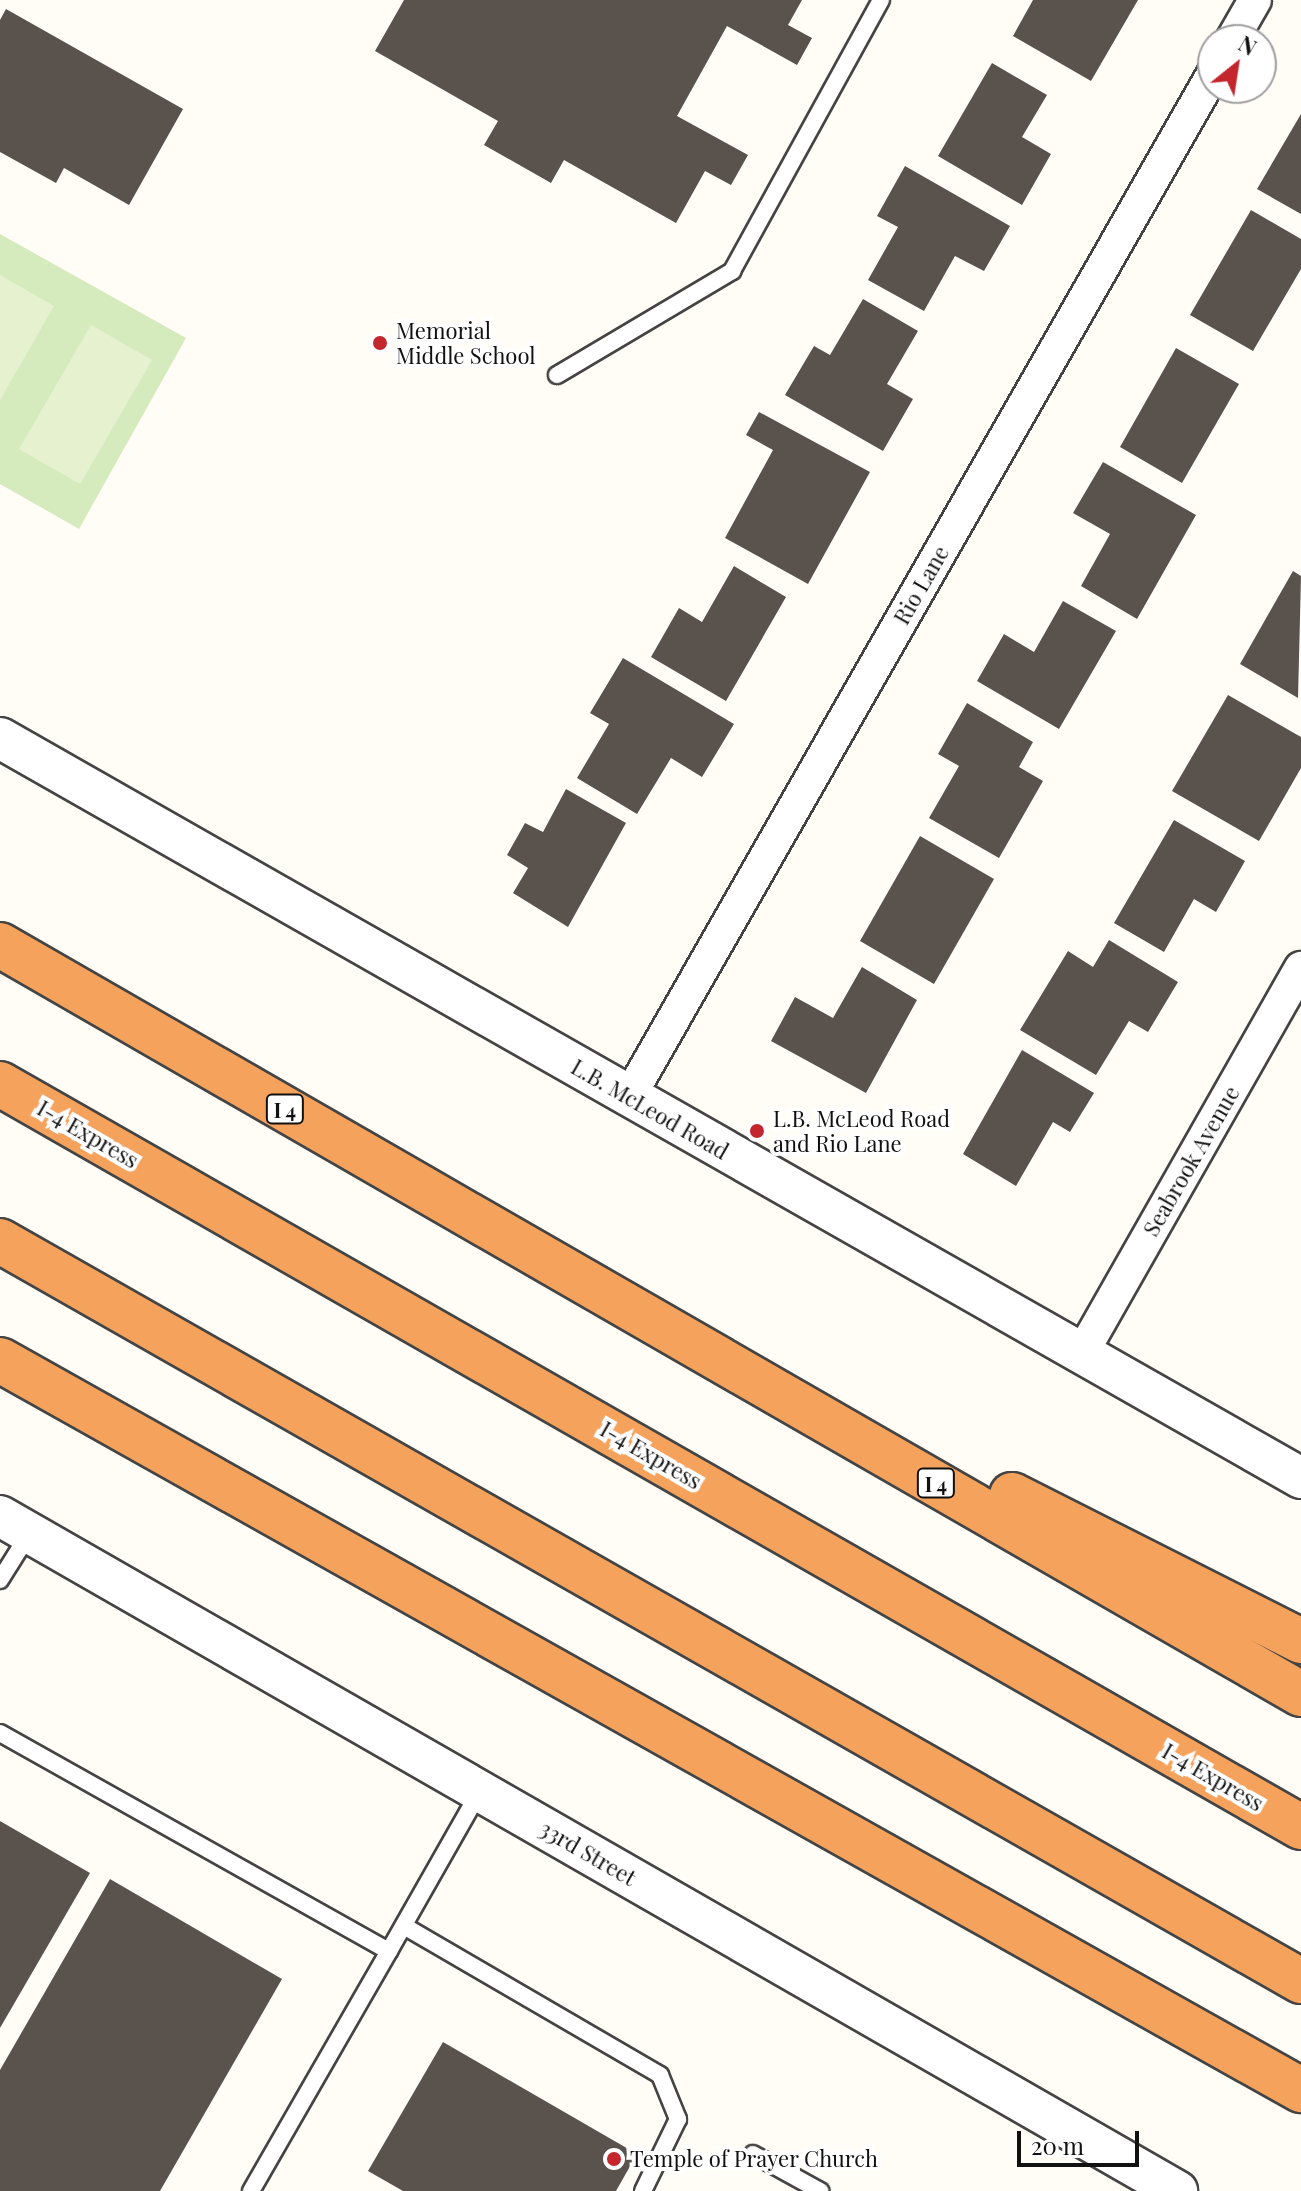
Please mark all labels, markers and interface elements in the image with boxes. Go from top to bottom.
north arrow [1197,24,1277,104]
text: N [1234,28,1262,62]
place label: Memorial Middle School [396,317,536,368]
marker: Memorial Middle School [371,334,389,352]
street label: Rio Lane [888,541,954,629]
street label: L.B. McLeod Road [567,1053,733,1165]
street label: Seabrook Avenue [1137,1081,1245,1241]
road number: I 4 [265,1093,305,1125]
street label: I-4 Express [33,1095,143,1173]
place label: L.B. McLeod Road and Rio Lane [773,1105,950,1156]
marker: L.B. McLeod Road and Rio Lane [748,1122,766,1140]
street label: I-4 Express [596,1416,706,1494]
road number: I 4 [916,1467,956,1499]
street label: I-4 Express [1158,1738,1268,1816]
street label: 33rd Street [535,1815,641,1891]
scale bar [1021,2115,1143,2165]
text: 20 m [1031,2129,1084,2161]
place label: Temple of Prayer Church [630,2146,878,2172]
marker: Temple of Prayer Church [605,2150,623,2168]

